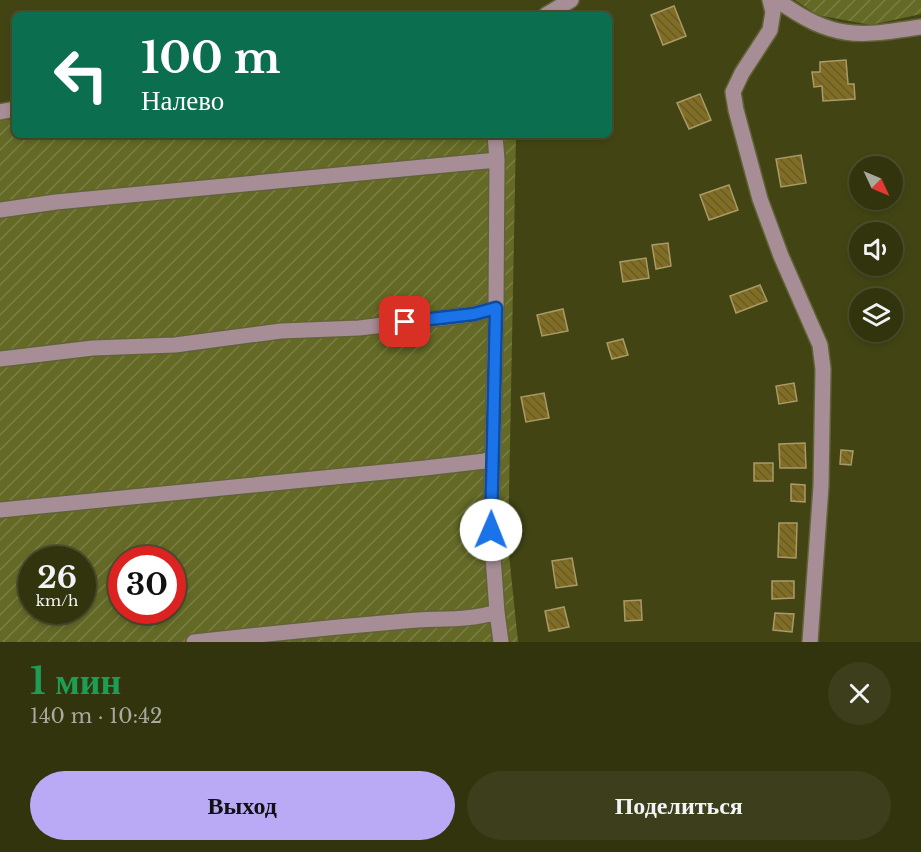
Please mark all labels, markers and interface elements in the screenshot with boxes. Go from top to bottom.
text: 100 m [141,32,280,84]
icon: left [42,36,120,114]
text: Налево [141,84,224,117]
north arrow [849,156,903,210]
map controls [849,156,903,342]
button: sound [849,222,903,276]
button: layers [849,288,903,342]
pin [379,296,430,347]
icon: arrive [388,305,421,338]
position arrow [459,498,523,562]
speed limit sign: 30 [108,546,186,624]
text: 26 [37,559,77,596]
text: km/h [36,591,78,610]
text: 1 мин [30,659,121,704]
button: close [828,662,891,725]
text: 140 m · 10:42 [30,704,162,728]
button: Выход [30,771,455,840]
button: Поделиться [467,771,891,840]

